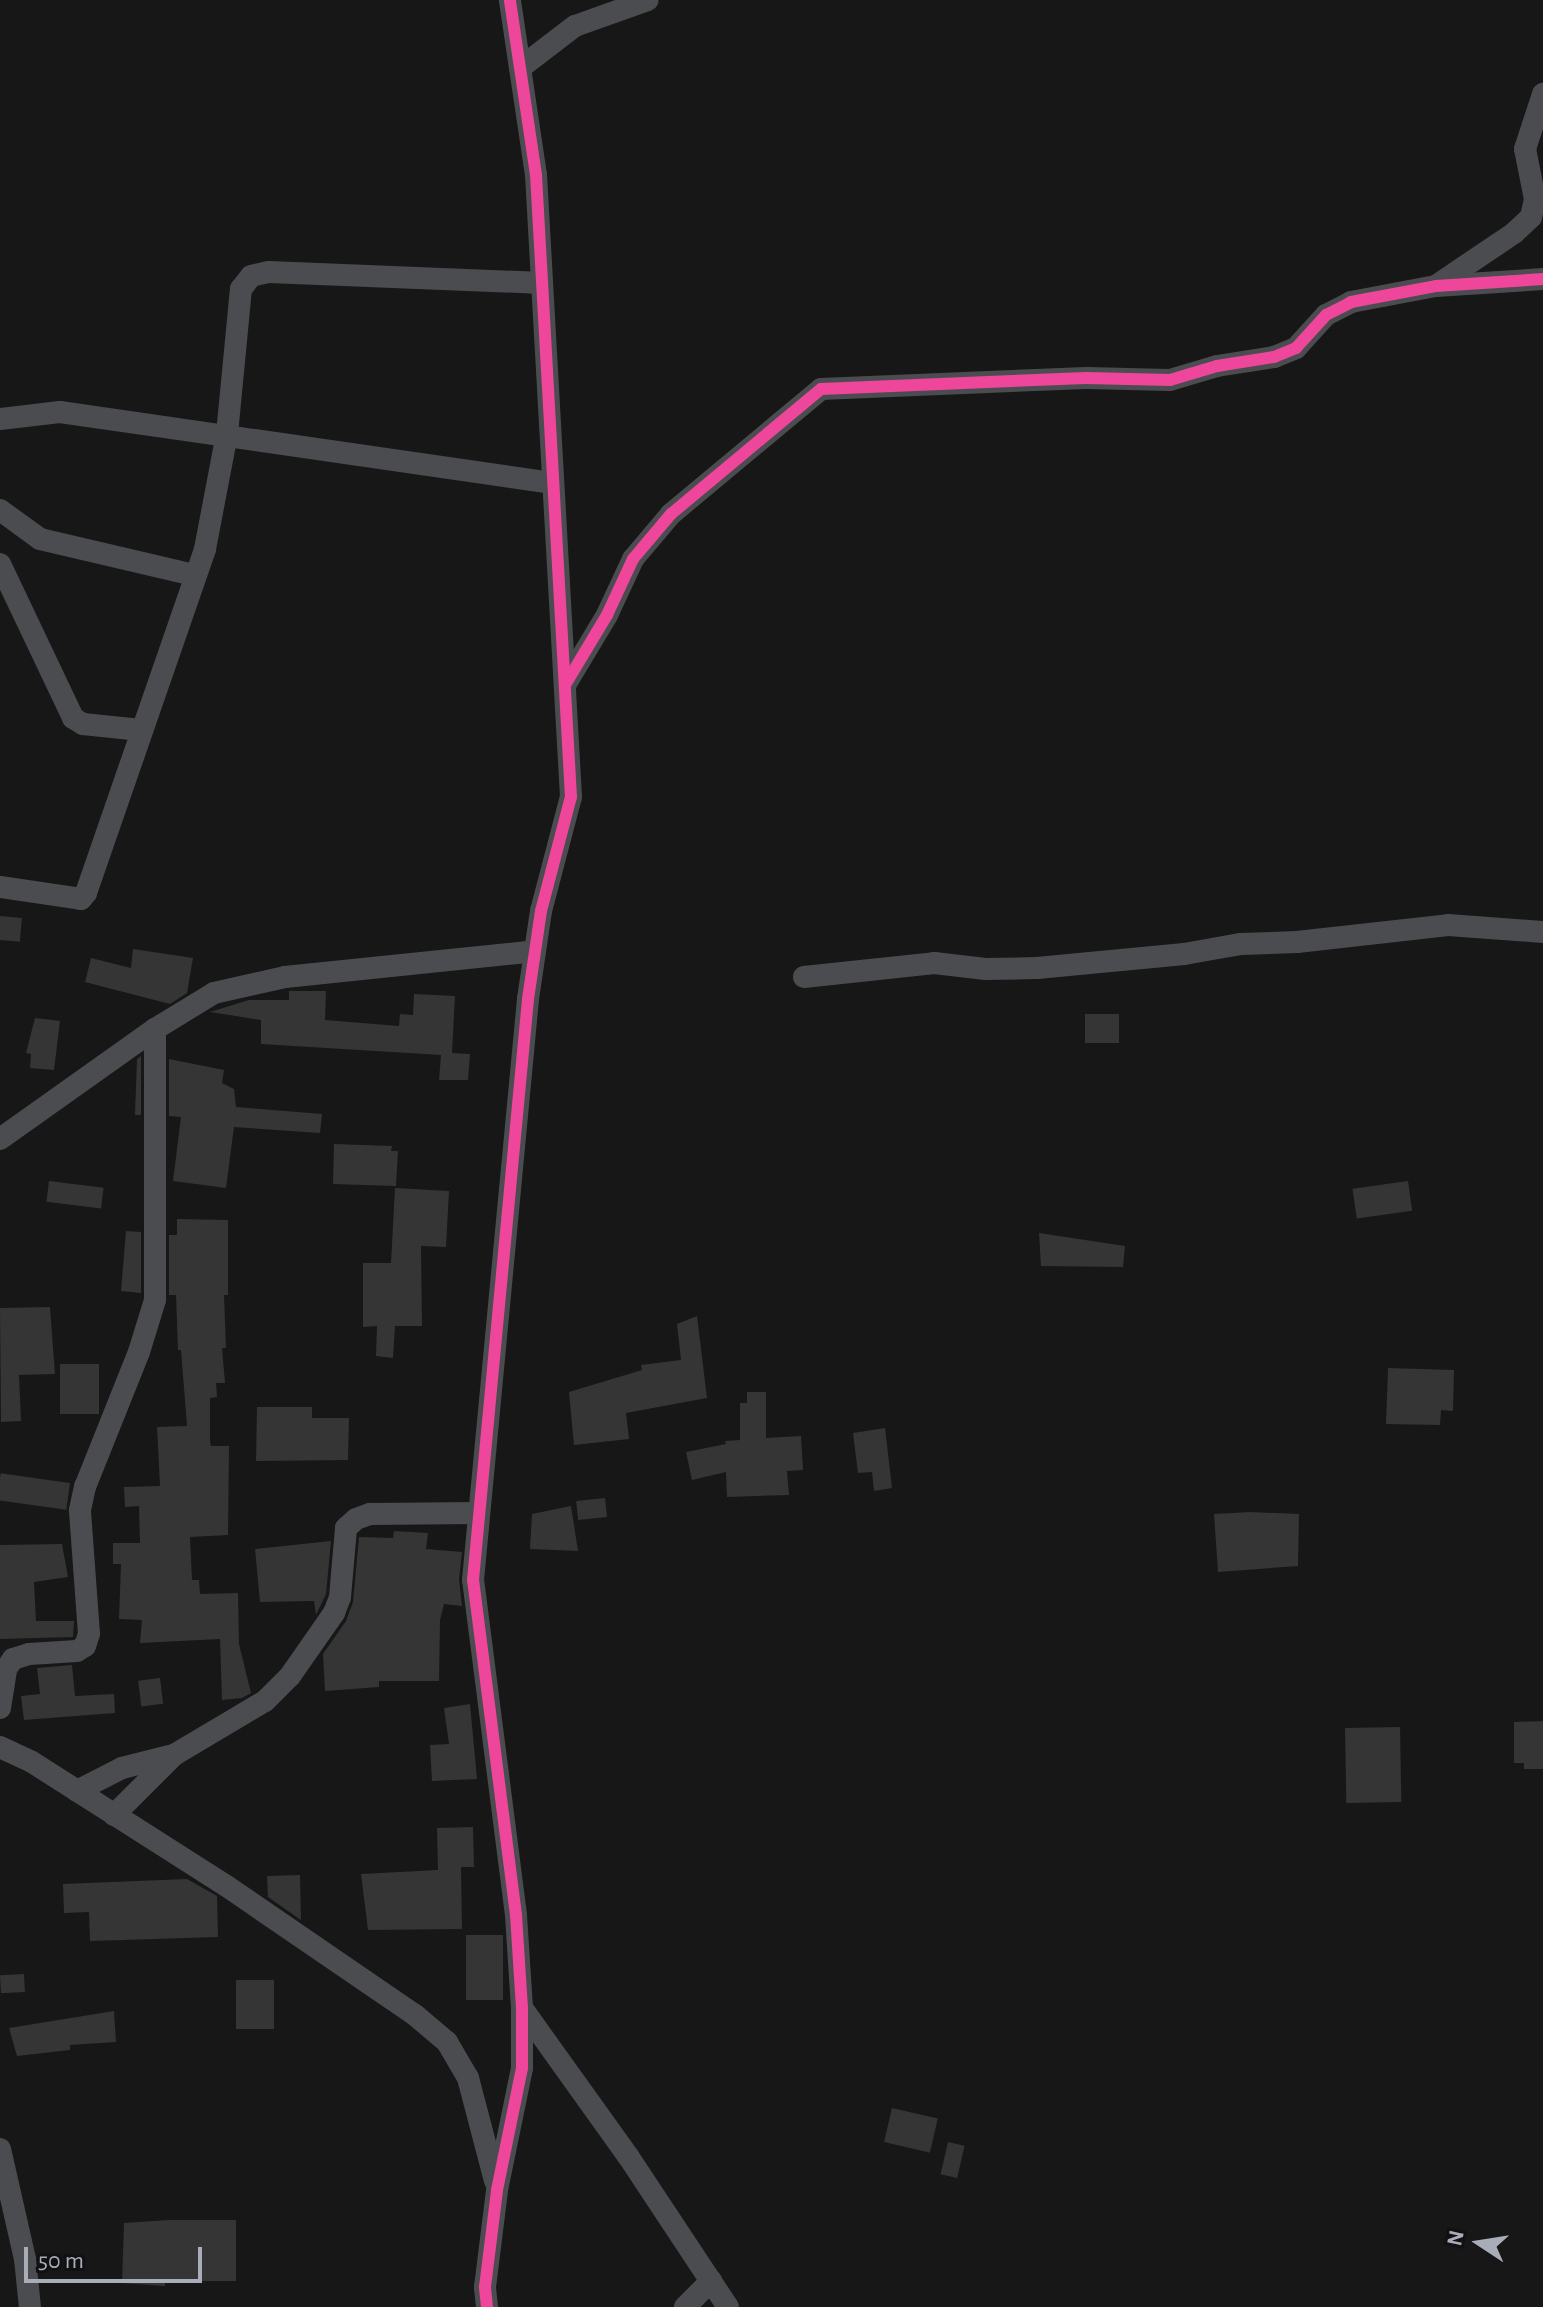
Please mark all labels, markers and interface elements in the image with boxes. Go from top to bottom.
north arrow [1439,2203,1519,2283]
text: N [1443,2228,1468,2248]
scale bar [28,2231,206,2281]
text: 50 m [38,2249,84,2273]

